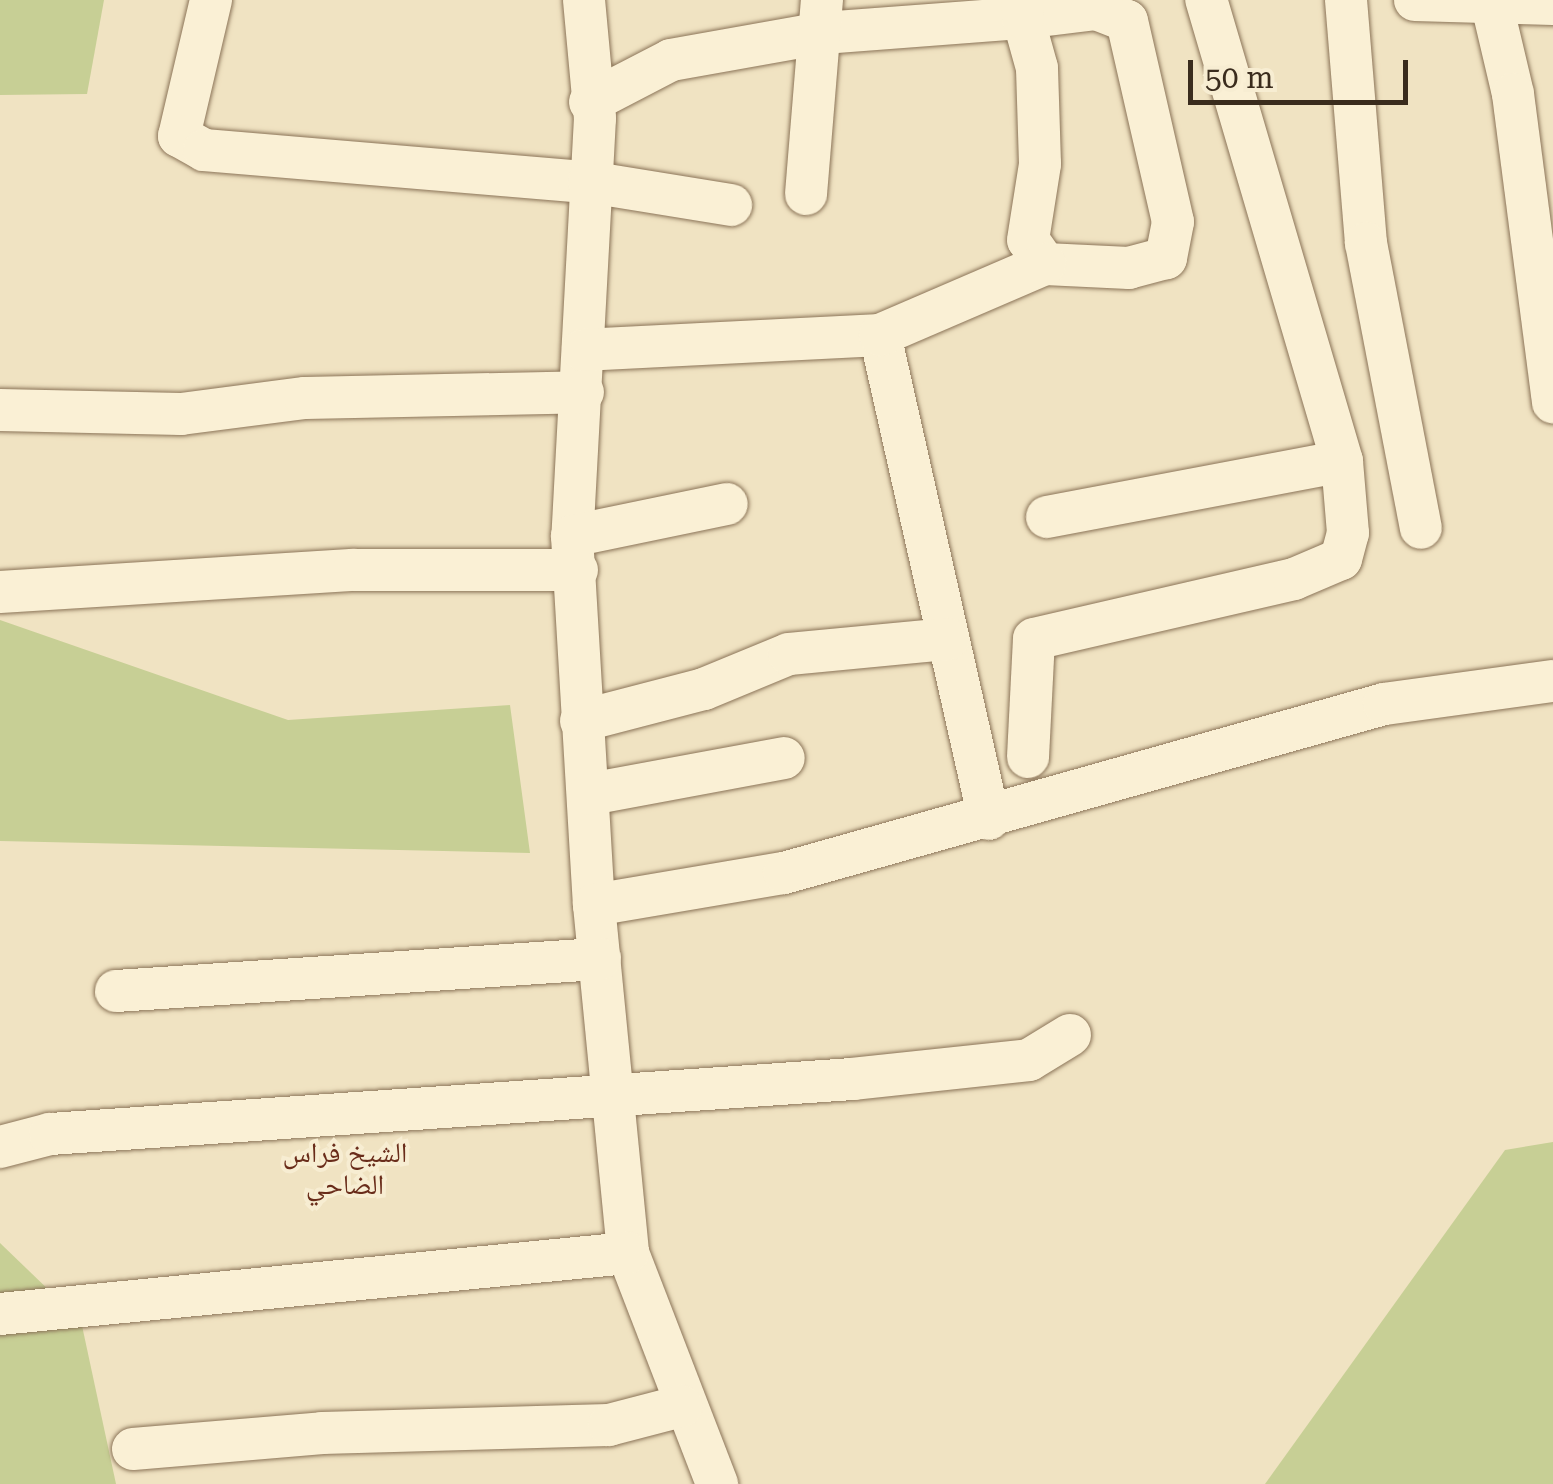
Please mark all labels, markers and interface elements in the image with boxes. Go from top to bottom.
scale bar [1193,40,1413,102]
text: 50 m [1205,60,1274,95]
district label: الشيخ فراس الضاحي [282,1136,408,1202]

